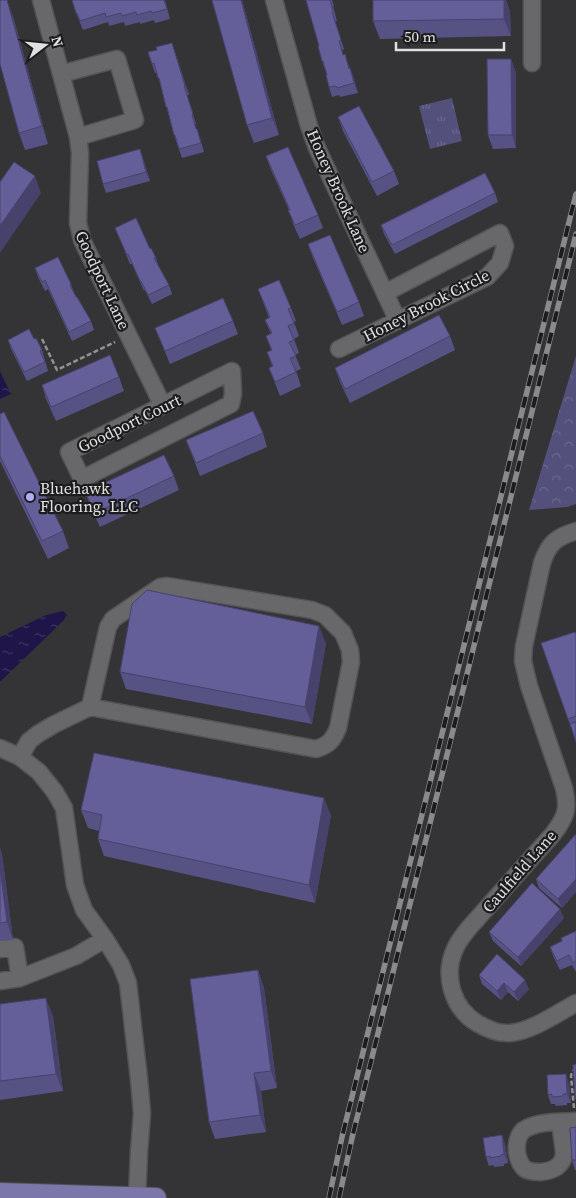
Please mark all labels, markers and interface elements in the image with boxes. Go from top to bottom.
north arrow [20,20,70,70]
scale bar [396,20,504,52]
text: 50 m [404,26,436,47]
text: N [46,34,69,49]
street label: Honey Brook Lane [302,126,376,256]
street label: Goodport Lane [70,227,136,333]
street label: Honey Brook Circle [359,264,493,346]
street label: Goodport Court [74,388,185,457]
place label: Bluehawk Flooring, LLC [40,477,138,517]
marker: Bluehawk Flooring, LLC [24,491,36,503]
street label: Caulfield Lane [477,825,561,917]

